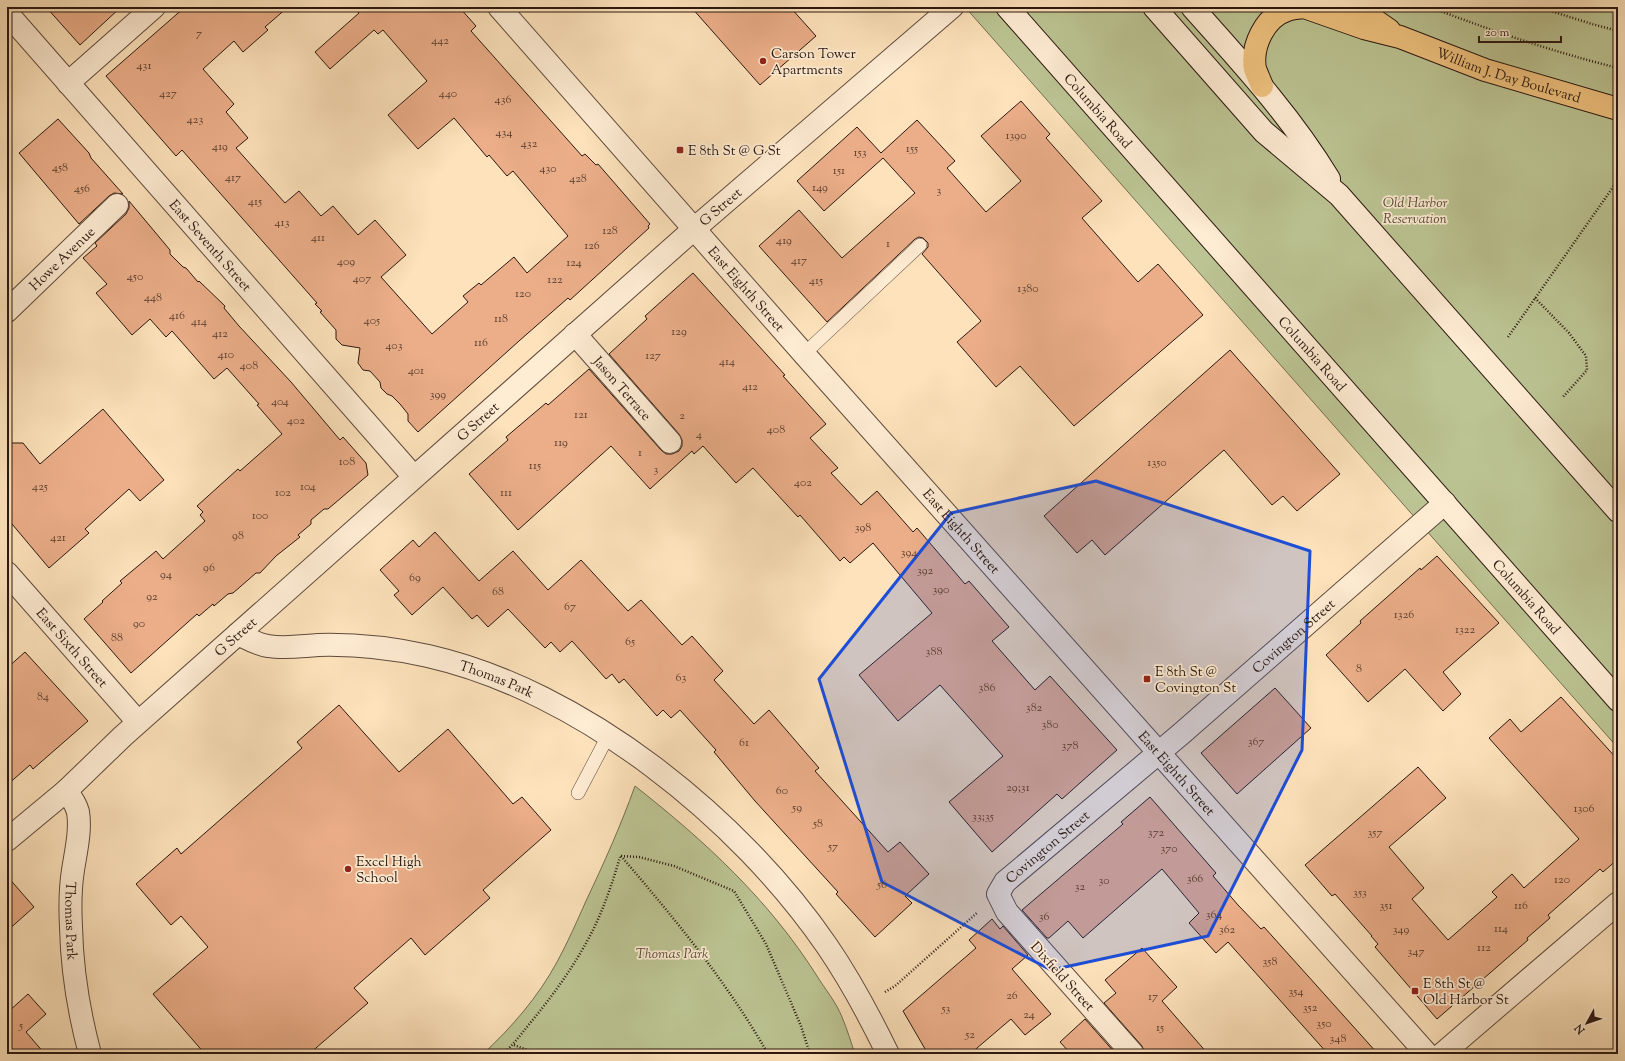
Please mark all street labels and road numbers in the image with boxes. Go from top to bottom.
street label: William J. Day Boulevard [1433,44,1583,110]
street label: Columbia Road [1058,70,1136,154]
street label: G Street [696,184,747,232]
street label: East Seventh Street [163,196,255,297]
street label: Howe Avenue [26,223,101,296]
street label: East Eighth Street [702,243,788,337]
street label: Columbia Road [1272,313,1350,397]
street label: Jason Terrace [587,352,655,426]
street label: G Street [453,398,505,447]
street label: East Eighth Street [917,485,1003,579]
street label: Columbia Road [1487,556,1564,640]
street label: Covington Street [1249,595,1341,679]
street label: East Sixth Street [30,604,112,693]
street label: G Street [211,613,262,662]
street label: Thomas Park [456,657,537,704]
street label: East Eighth Street [1132,728,1219,821]
street label: Covington Street [1002,807,1095,889]
street label: Thomas Park [58,881,81,962]
street label: Dixfield Street [1025,938,1098,1017]

